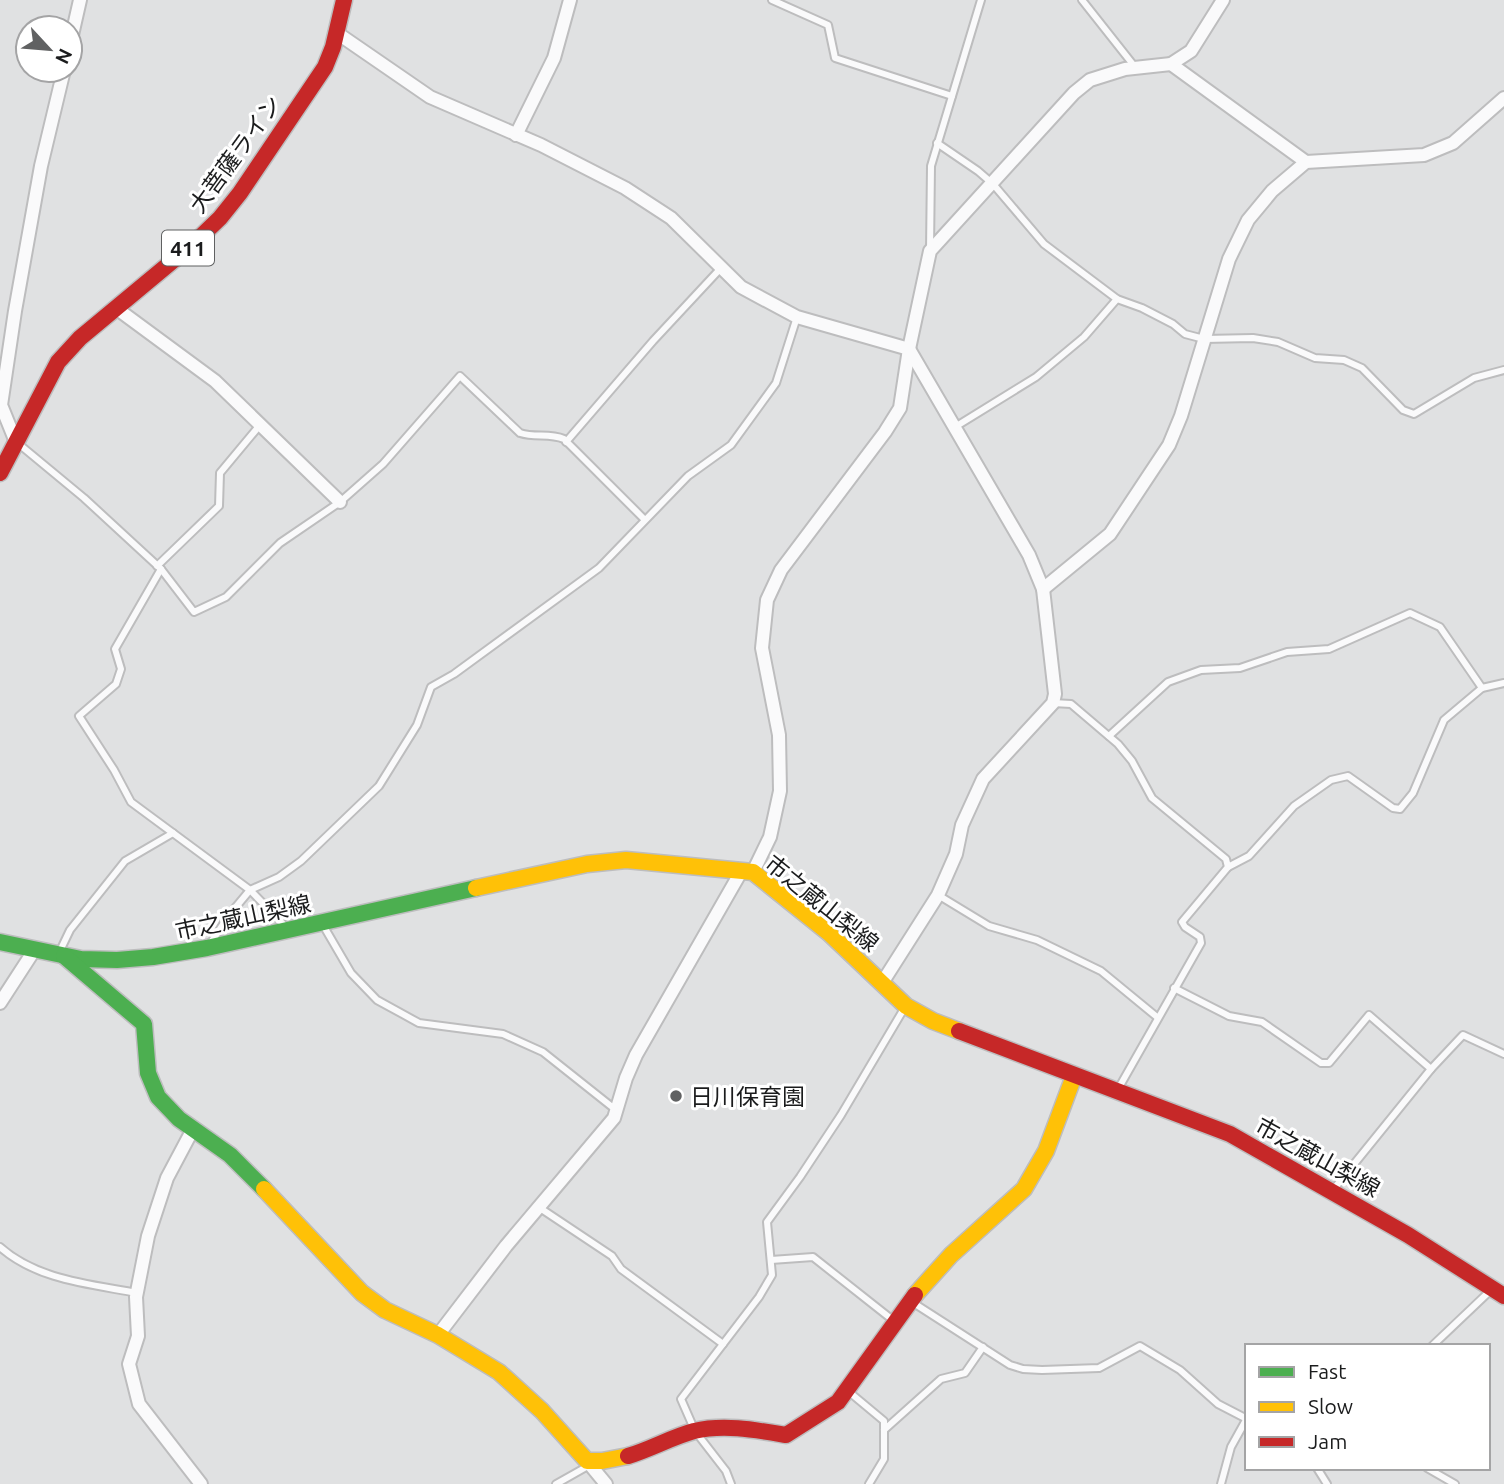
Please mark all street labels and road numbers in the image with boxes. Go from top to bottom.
street label: 大菩薩ライン [184,91,286,217]
road number: 411 [162,230,214,266]
street label: 市之蔵山梨線 [761,850,883,956]
street label: 市之蔵山梨線 [173,890,313,944]
street label: 市之蔵山梨線 [1252,1113,1384,1201]

